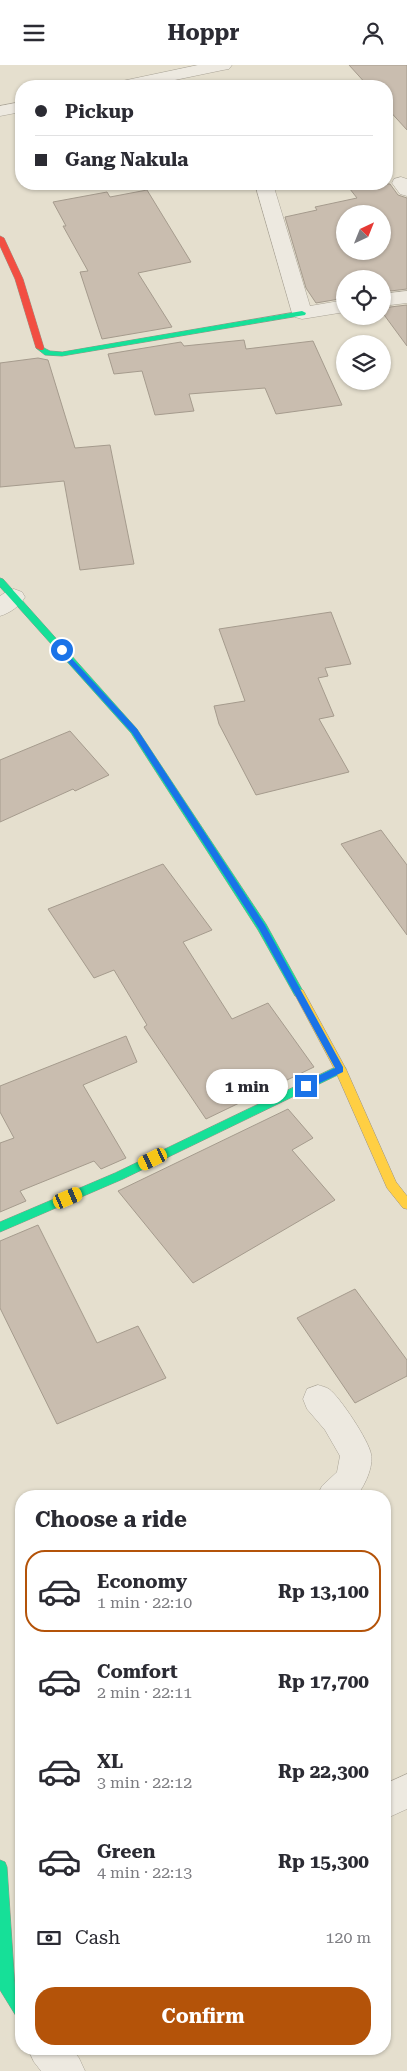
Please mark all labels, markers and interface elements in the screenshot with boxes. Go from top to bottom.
icon: menu [20,19,48,47]
icon: person [359,19,387,47]
text: Hoppr [168,20,239,45]
text: Pickup [65,100,134,123]
text: Gang Nakula [65,148,189,171]
north arrow [336,205,391,260]
map controls [336,205,391,390]
button: locate [336,270,391,325]
button: layers [336,335,391,390]
route start [51,639,73,661]
callout: 1 min [206,1069,288,1103]
route end [295,1075,317,1097]
text: 1 min [225,1077,269,1096]
car [136,1146,169,1172]
car [51,1185,84,1211]
text: Choose a ride [35,1507,187,1532]
icon: car [37,1569,82,1614]
text: Economy [97,1570,187,1593]
text: Rp 13,100 [278,1580,369,1603]
text: 1 min · 22:10 [97,1593,192,1612]
icon: car [37,1659,82,1704]
text: Comfort [97,1660,178,1683]
text: Rp 17,700 [278,1670,369,1693]
text: 2 min · 22:11 [97,1683,192,1702]
icon: car [37,1749,82,1794]
text: XL [97,1750,123,1773]
text: Rp 22,300 [278,1760,369,1783]
text: 3 min · 22:12 [97,1773,192,1792]
icon: car [37,1839,82,1884]
text: Green [97,1840,155,1863]
text: Rp 15,300 [278,1850,369,1873]
text: 4 min · 22:13 [97,1863,192,1882]
icon: cash [35,1924,63,1952]
text: Cash [75,1926,120,1949]
text: 120 m [325,1928,371,1947]
button: Confirm [35,1987,371,2045]

